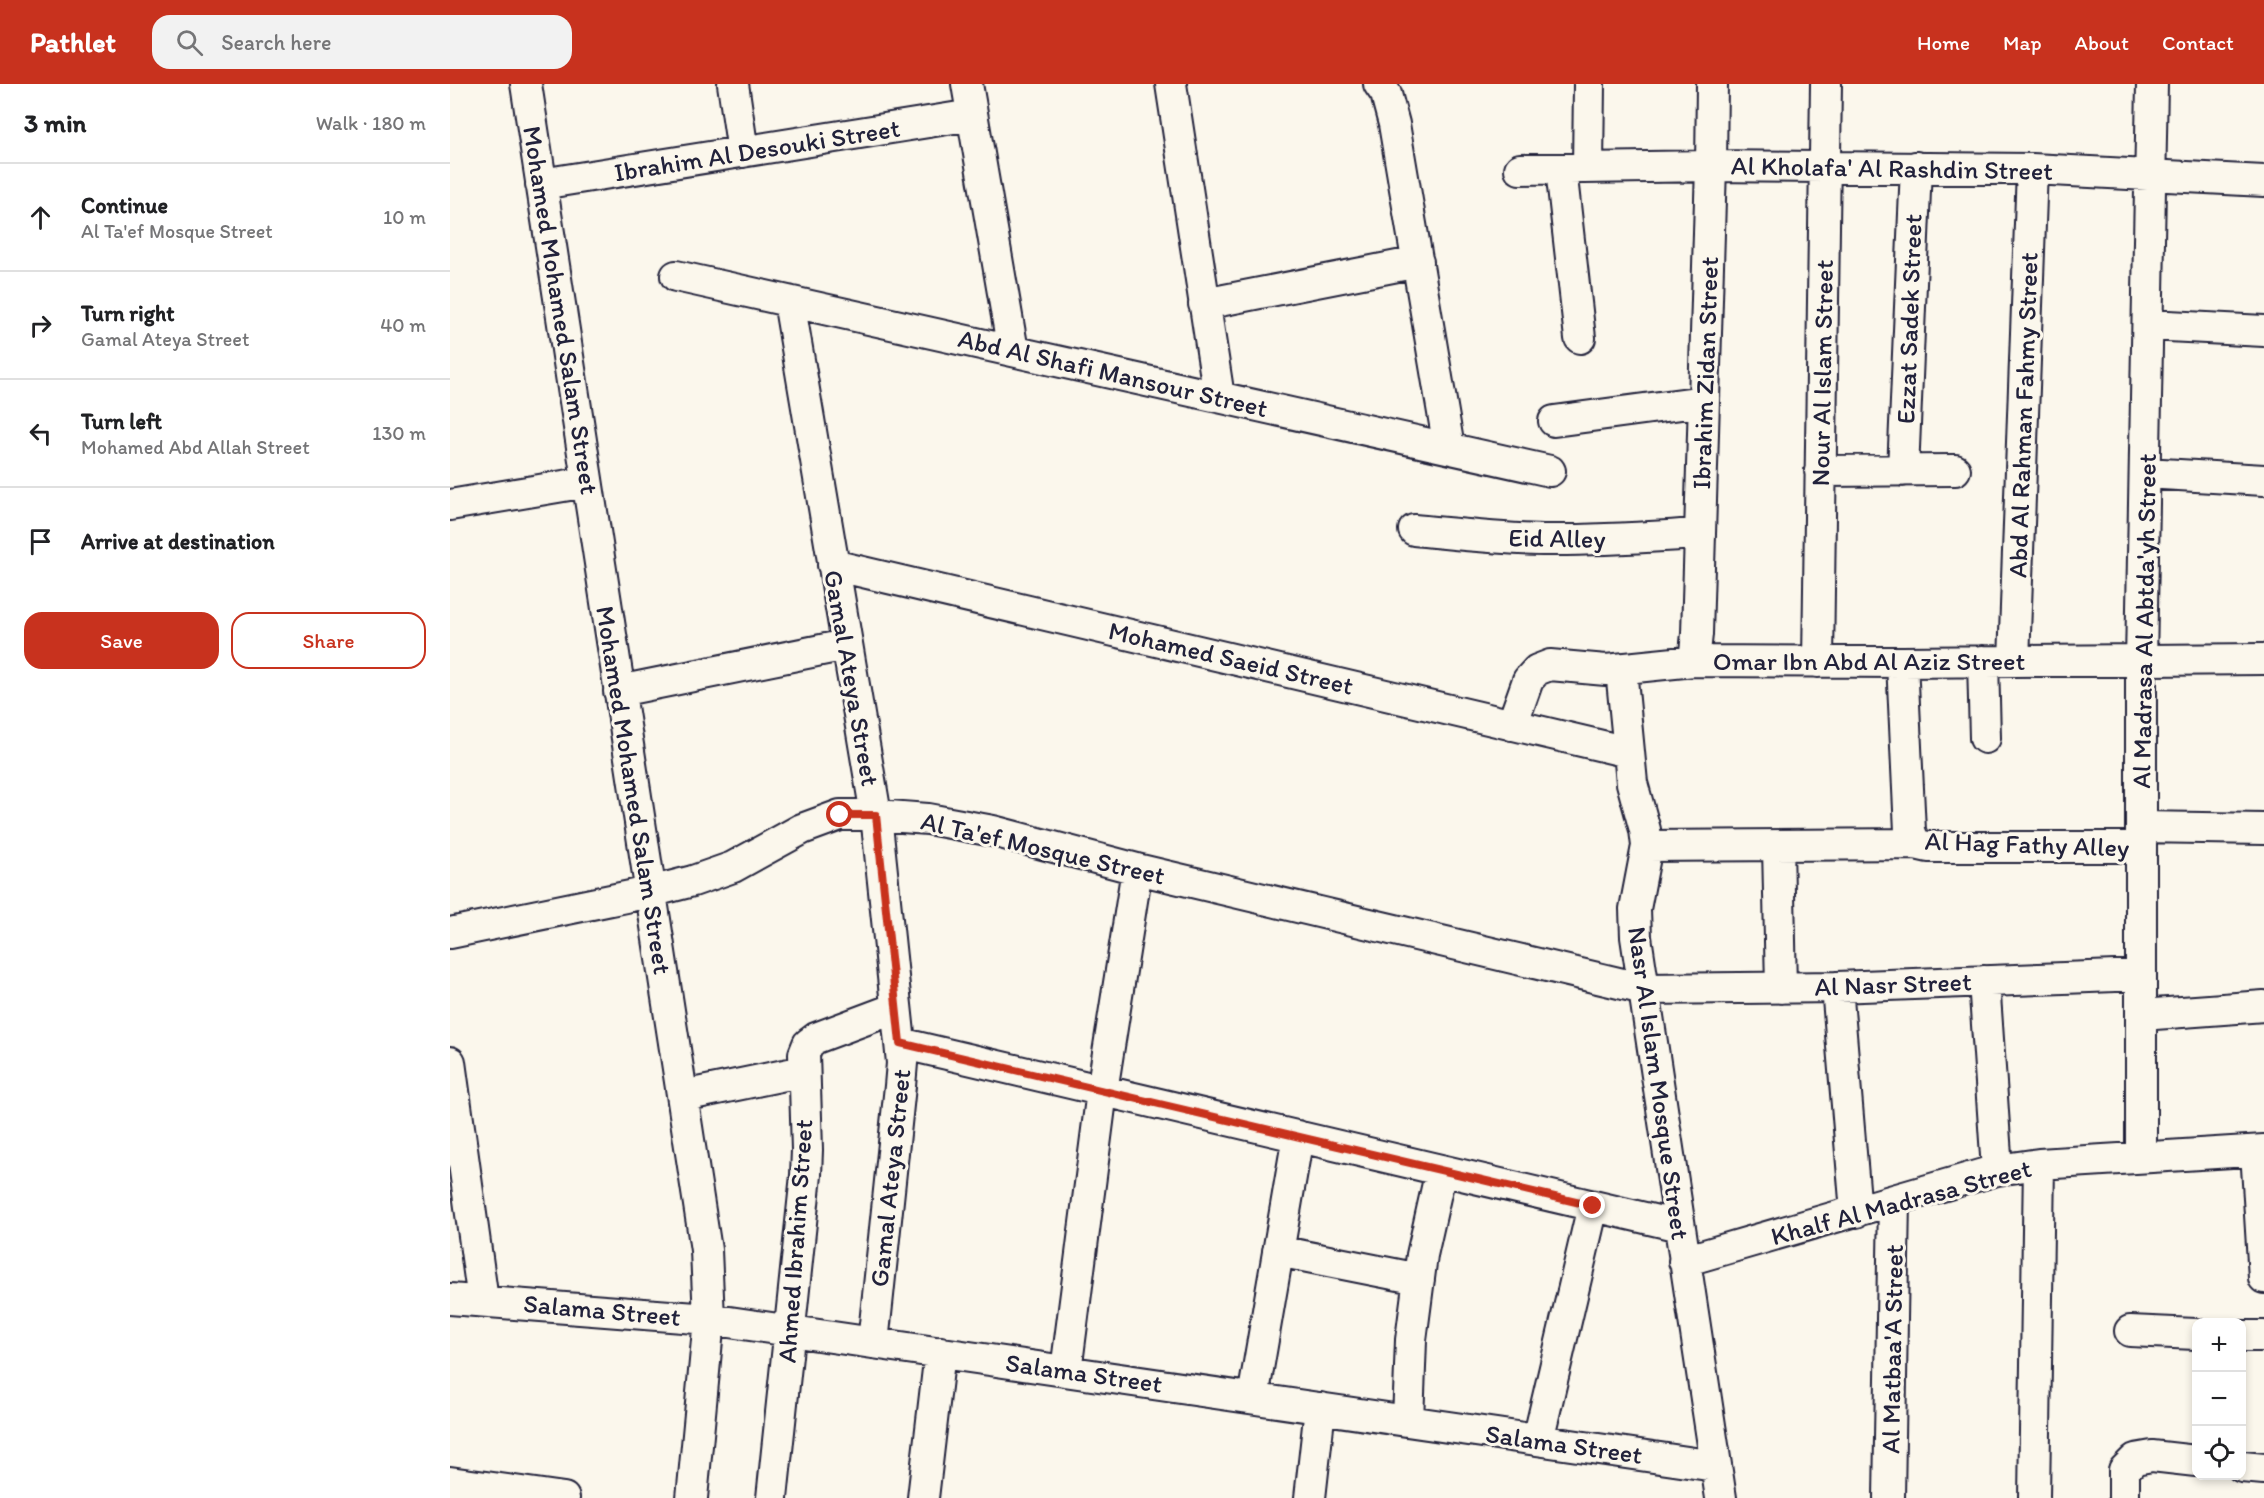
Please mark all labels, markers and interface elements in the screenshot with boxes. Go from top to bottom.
search box [152,15,572,69]
text: Pathlet [30,25,116,59]
icon: search [173,26,206,59]
text: Search here [221,29,331,56]
text: Home [1917,30,1970,55]
text: Map [2003,30,2042,55]
text: About [2075,30,2129,55]
text: Contact [2162,30,2234,55]
text: 3 min [24,107,86,139]
text: Walk · 180 m [316,111,426,135]
street label: Ibrahim Al Desouki Street [612,112,902,188]
street label: Mohamed Mohamed Salam Street [516,124,606,497]
street label: Al Kholafa' Al Rashdin Street [1731,149,2054,187]
text: Continue [81,192,168,219]
icon: ahead [24,201,57,234]
text: 10 m [383,205,426,229]
street label: Ezzat Sadek Street [1889,213,1929,425]
text: Al Ta'ef Mosque Street [81,219,273,243]
street label: Abd Al Rahman Fahmy Street [2001,251,2045,578]
street label: Ibrahim Zidan Street [1685,256,1725,490]
street label: Nour Al Islam Street [1804,259,1840,487]
text: Turn right [81,300,175,327]
icon: right [24,309,57,342]
text: 40 m [380,313,426,337]
street label: Abd Al Shafi Mansour Street [955,322,1271,424]
text: Gamal Ateya Street [81,327,250,351]
text: Turn left [81,408,162,435]
icon: left [24,417,57,450]
text: 130 m [372,421,426,445]
text: Mohamed Abd Allah Street [81,435,310,459]
street label: Al Madrasa Al Abtda'yh Street [2125,453,2163,789]
street label: Eid Alley [1508,521,1606,555]
icon: arrive [24,525,57,558]
text: Arrive at destination [81,528,275,555]
street label: Gamal Ateya Street [817,567,887,789]
street label: Mohamed Mohamed Salam Street [589,604,679,977]
button: Save [24,612,219,669]
button: Share [231,612,426,669]
street label: Mohamed Saeid Street [1105,614,1357,702]
street label: Omar Ibn Abd Al Aziz Street [1713,645,2026,677]
route start [826,801,852,827]
street label: Al Ta'ef Mosque Street [918,804,1168,892]
street label: Al Hag Fathy Alley [1924,824,2130,864]
street label: Nasr Al Islam Mosque Street [1621,924,1697,1242]
street label: Al Nasr Street [1814,965,1972,1003]
street label: Gamal Ateya Street [863,1067,917,1289]
street label: Ahmed Ibrahim Street [771,1118,819,1364]
street label: Khalf Al Madrasa Street [1767,1152,2035,1252]
route end [1579,1192,1605,1218]
street label: Al Matbaa'A Street [1874,1244,1910,1454]
street label: Salama Street [522,1287,682,1333]
map controls [2192,1318,2246,1480]
button: + [2192,1318,2246,1372]
street label: Salama Street [1004,1346,1165,1400]
button: − [2192,1372,2246,1426]
street label: Salama Street [1484,1417,1645,1471]
button: locate [2192,1426,2246,1480]

